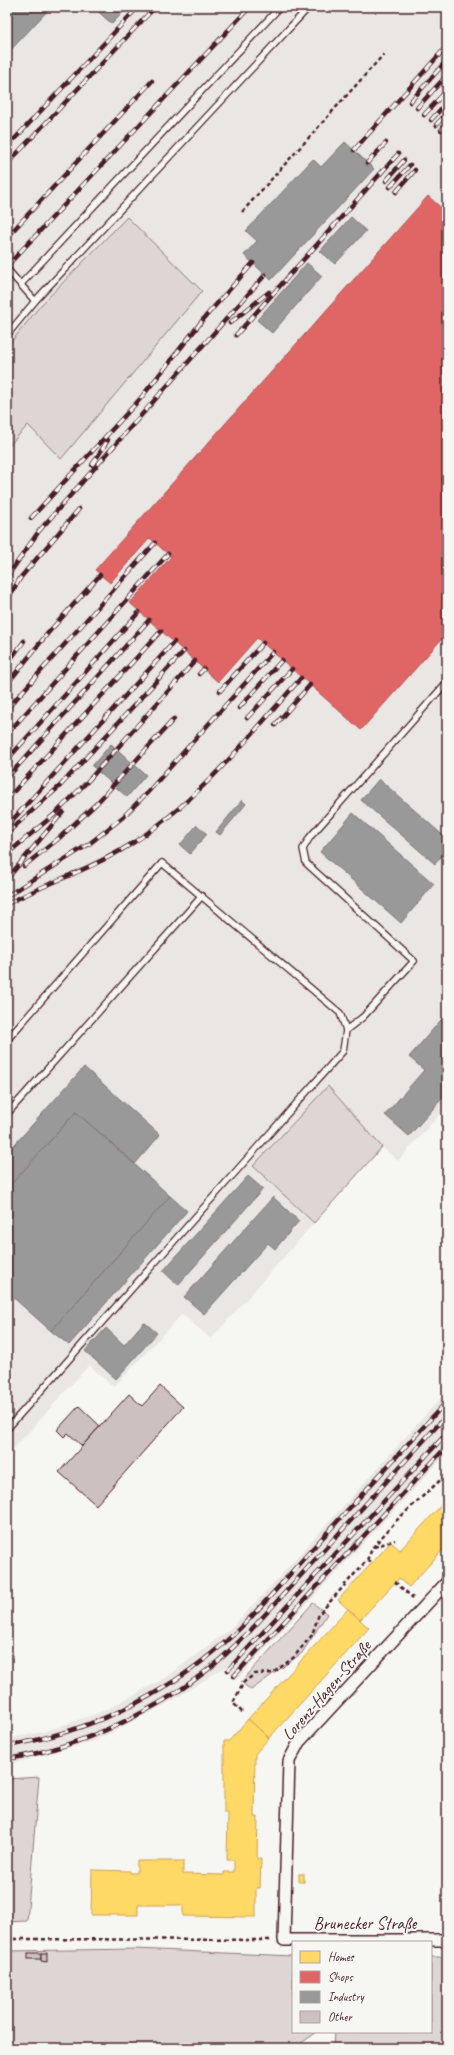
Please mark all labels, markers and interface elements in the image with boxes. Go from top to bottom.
street label: Lorenz-Hagen-Straße [277,1635,376,1744]
street label: Brunecker Straße [314,1913,418,1934]
legend [292,1941,432,2033]
text: Homes [328,1949,355,1965]
text: Shops [328,1969,353,1985]
text: Industry [328,1989,365,2005]
text: Other [328,2009,354,2025]

